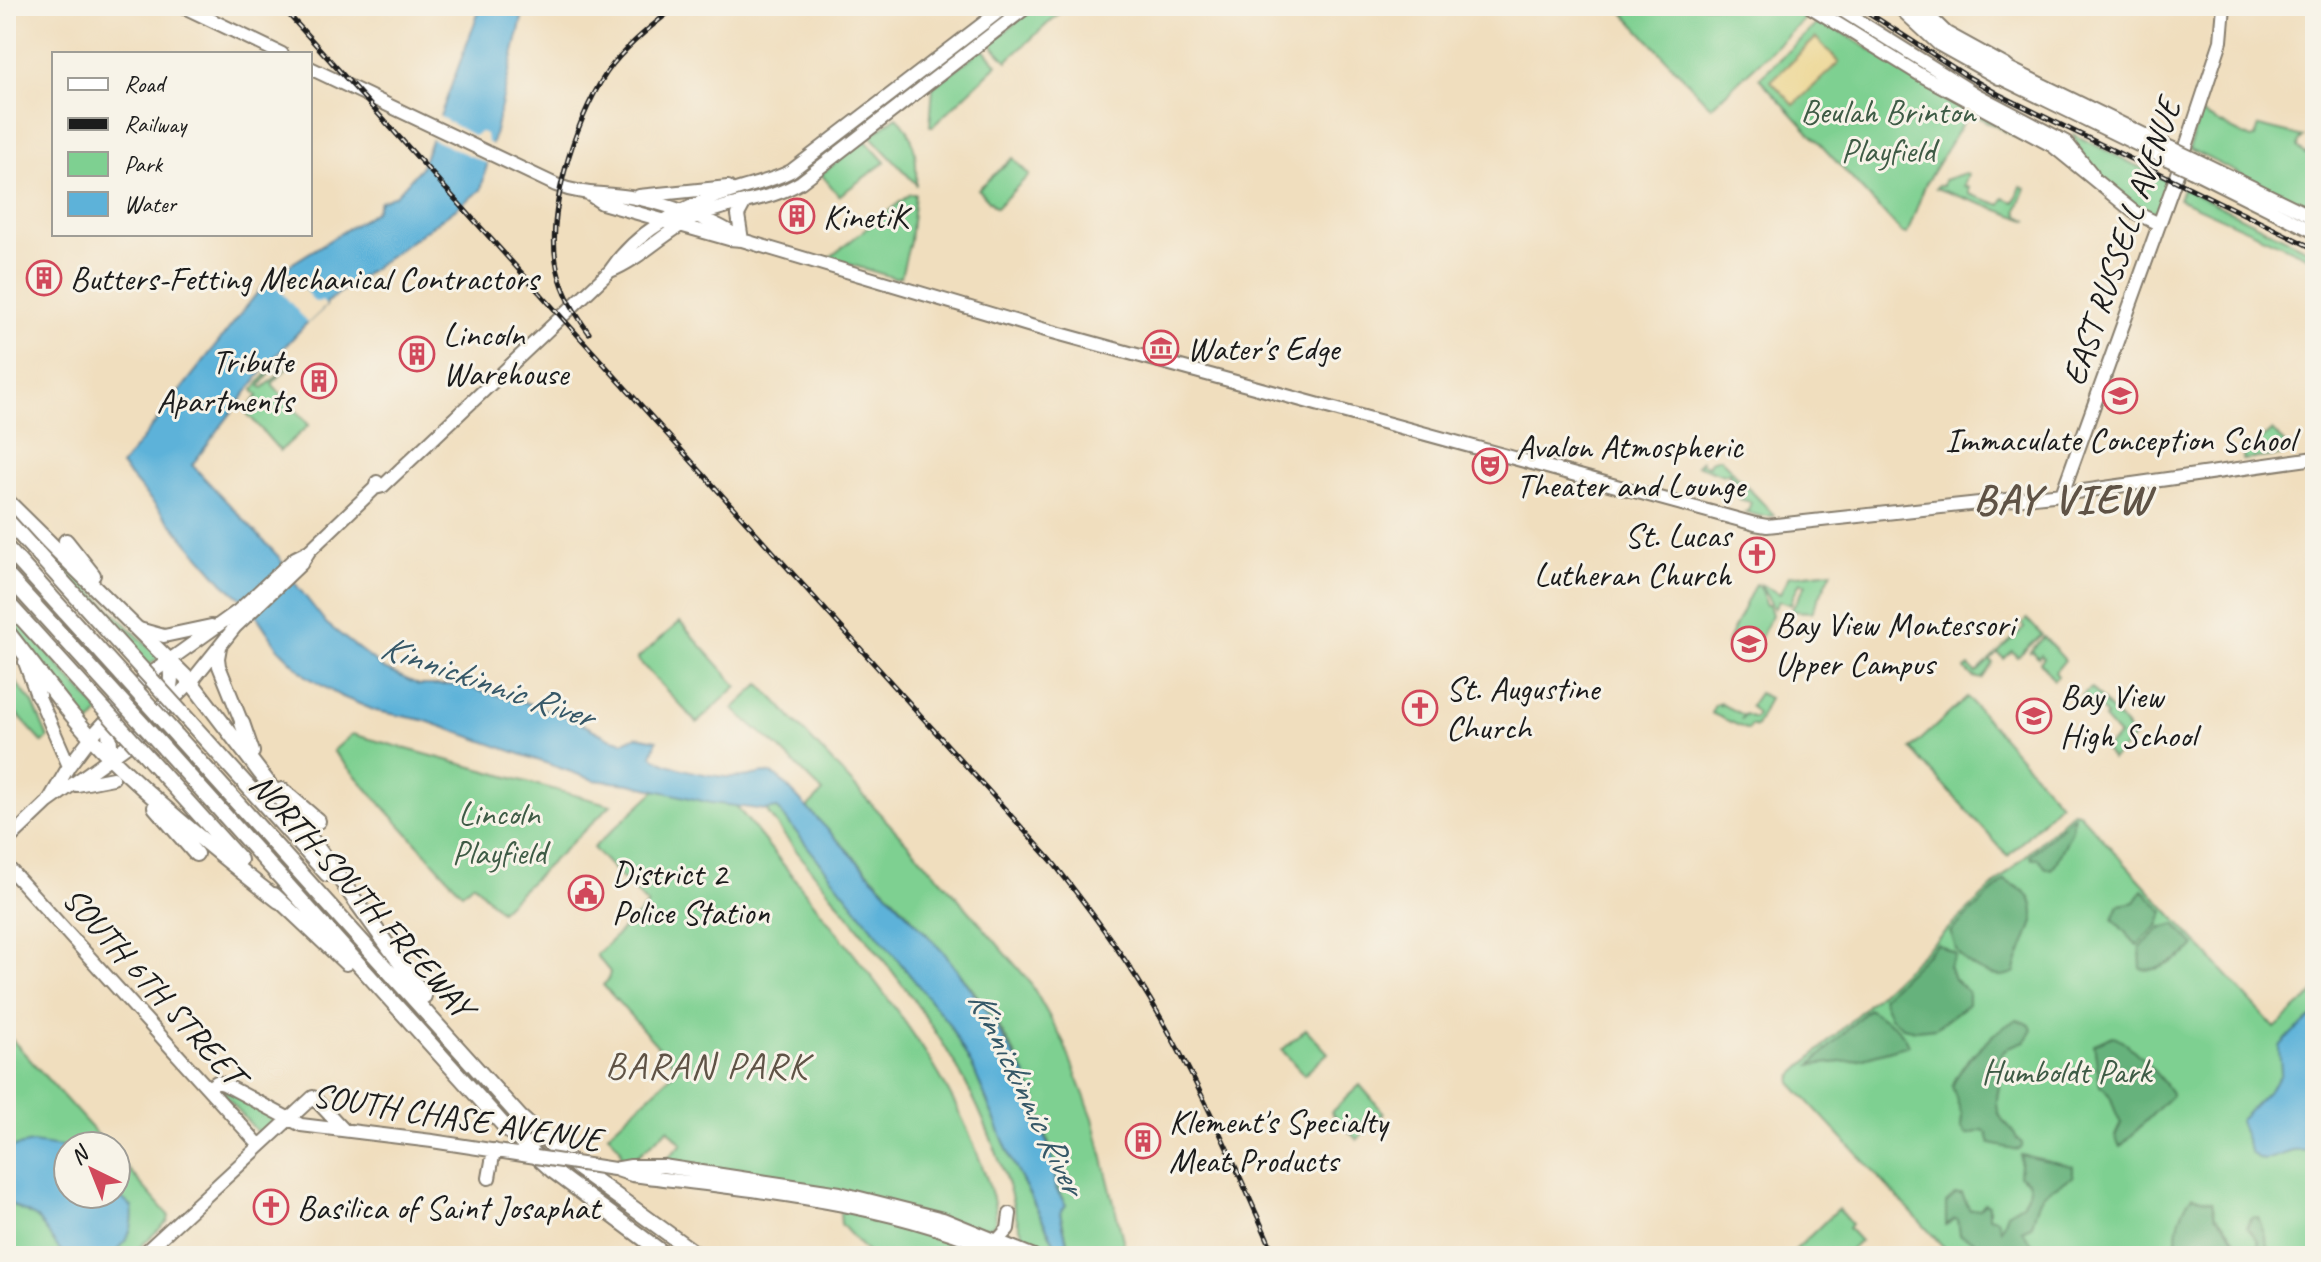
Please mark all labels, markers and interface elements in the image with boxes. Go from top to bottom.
legend [52,52,312,236]
text: Road [124,69,168,99]
street label: EAST RUSSELL AVENUE [2052,89,2192,391]
park label: Beulah Brinton Playfield [1801,90,1977,172]
text: Railway [124,109,188,139]
text: Park [124,149,164,179]
text: Water [124,189,179,219]
place label: KinetiK [823,195,913,238]
building icon: KinetiK [778,197,816,235]
place label: Butters-Fetting Mechanical Contractors [70,257,541,300]
building icon: Butters-Fetting Mechanical Contractors [25,259,63,297]
place label: Lincoln Warehouse [443,313,570,395]
place label: Water's Edge [1187,327,1342,370]
museum icon: Water's Edge [1142,329,1180,367]
building icon: Lincoln Warehouse [398,335,436,373]
place label: Tribute Apartments [156,340,296,422]
building icon: Tribute Apartments [300,362,338,400]
school or university icon: Immaculate Conception School [2101,377,2139,415]
place label: Immaculate Conception School [1945,418,2301,461]
place label: Avalon Atmospheric Theater and Lounge [1516,425,1748,507]
theatre icon: Avalon Atmospheric Theater and Lounge [1471,447,1509,485]
district label: BAY VIEW [1973,473,2157,526]
place label: St. Lucas Lutheran Church [1534,514,1733,596]
church icon: St. Lucas Lutheran Church [1738,536,1776,574]
place label: Bay View Montessori Upper Campus [1775,603,2018,685]
water label: Kinnickinnic River [375,623,605,741]
school or university icon: Bay View Montessori Upper Campus [1730,625,1768,663]
place label: St. Augustine Church [1446,667,1602,749]
place label: Bay View High School [2060,675,2203,757]
church icon: St. Augustine Church [1401,689,1439,727]
school or university icon: Bay View High School [2015,697,2053,735]
street label: NORTH-SOUTH FREEWAY [241,764,488,1032]
park label: Lincoln Playfield [452,792,551,874]
place label: District 2 Police Station [612,852,770,934]
public building icon: District 2 Police Station [567,874,605,912]
street label: SOUTH 6TH STREET [54,878,260,1101]
water label: Kinnickinnic River [958,983,1099,1207]
district label: BARAN PARK [605,1042,814,1089]
park label: Humboldt Park [1981,1050,2153,1093]
street label: SOUTH CHASE AVENUE [310,1073,609,1162]
place label: Klement's Specialty Meat Products [1169,1100,1391,1182]
building icon: Klement's Specialty Meat Products [1124,1122,1162,1160]
north arrow [52,1130,132,1210]
text: N [65,1139,96,1171]
place label: Basilica of Saint Josaphat [297,1186,603,1229]
church icon: Basilica of Saint Josaphat [252,1188,290,1226]

